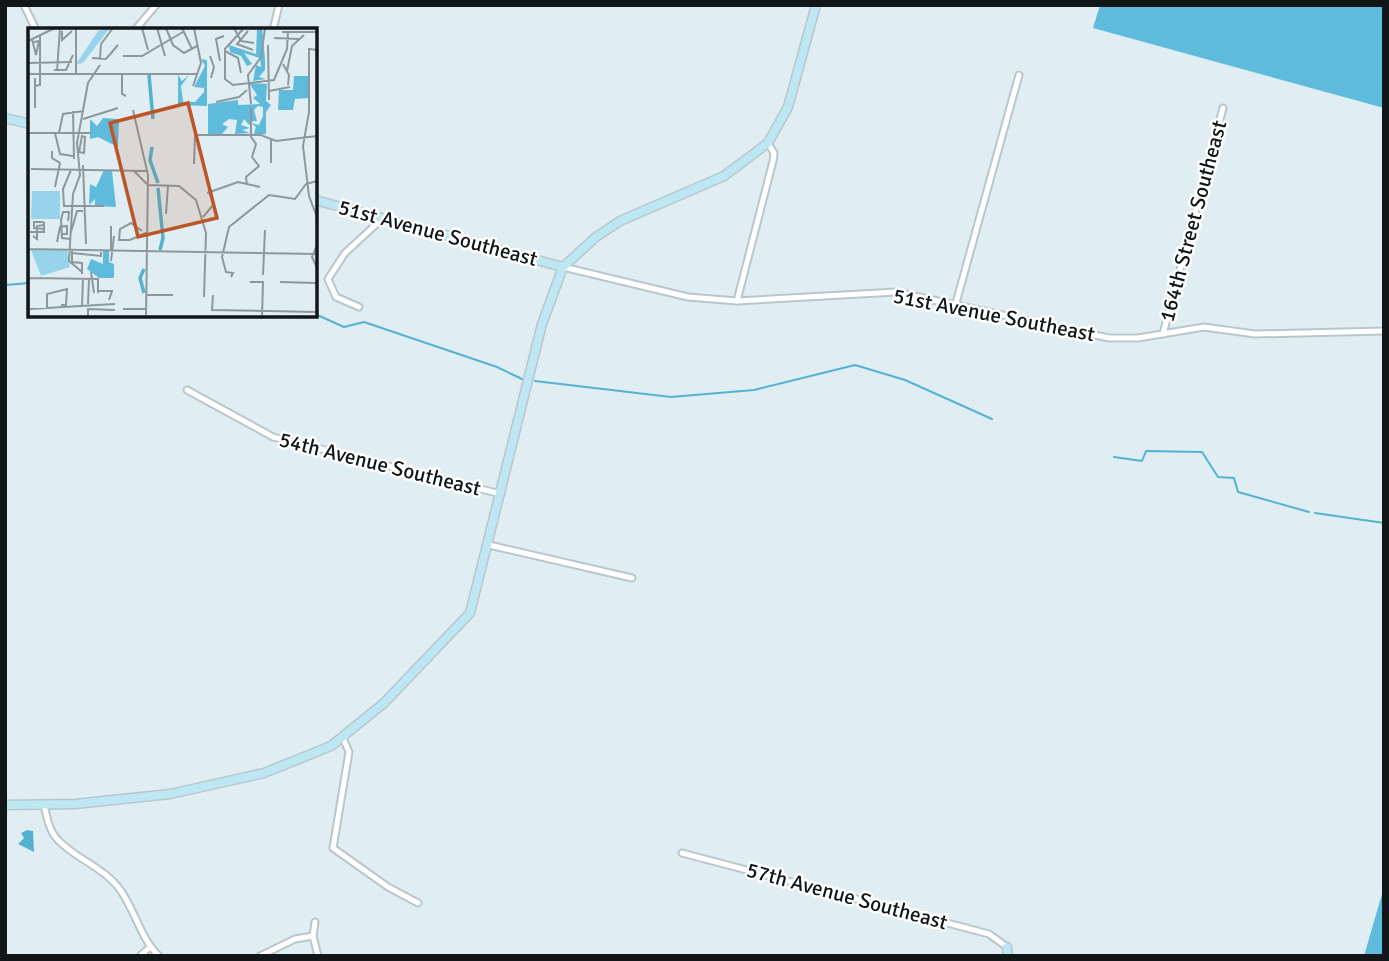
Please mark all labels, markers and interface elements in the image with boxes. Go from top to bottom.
inset map [28,28,317,317]
street label: 164th Street Southeast [1154,118,1232,324]
street label: 51st Avenue Southeast [336,194,540,272]
street label: 51st Avenue Southeast [891,283,1097,347]
street label: 54th Avenue Southeast [276,426,484,502]
street label: 57th Avenue Southeast [744,857,950,935]

